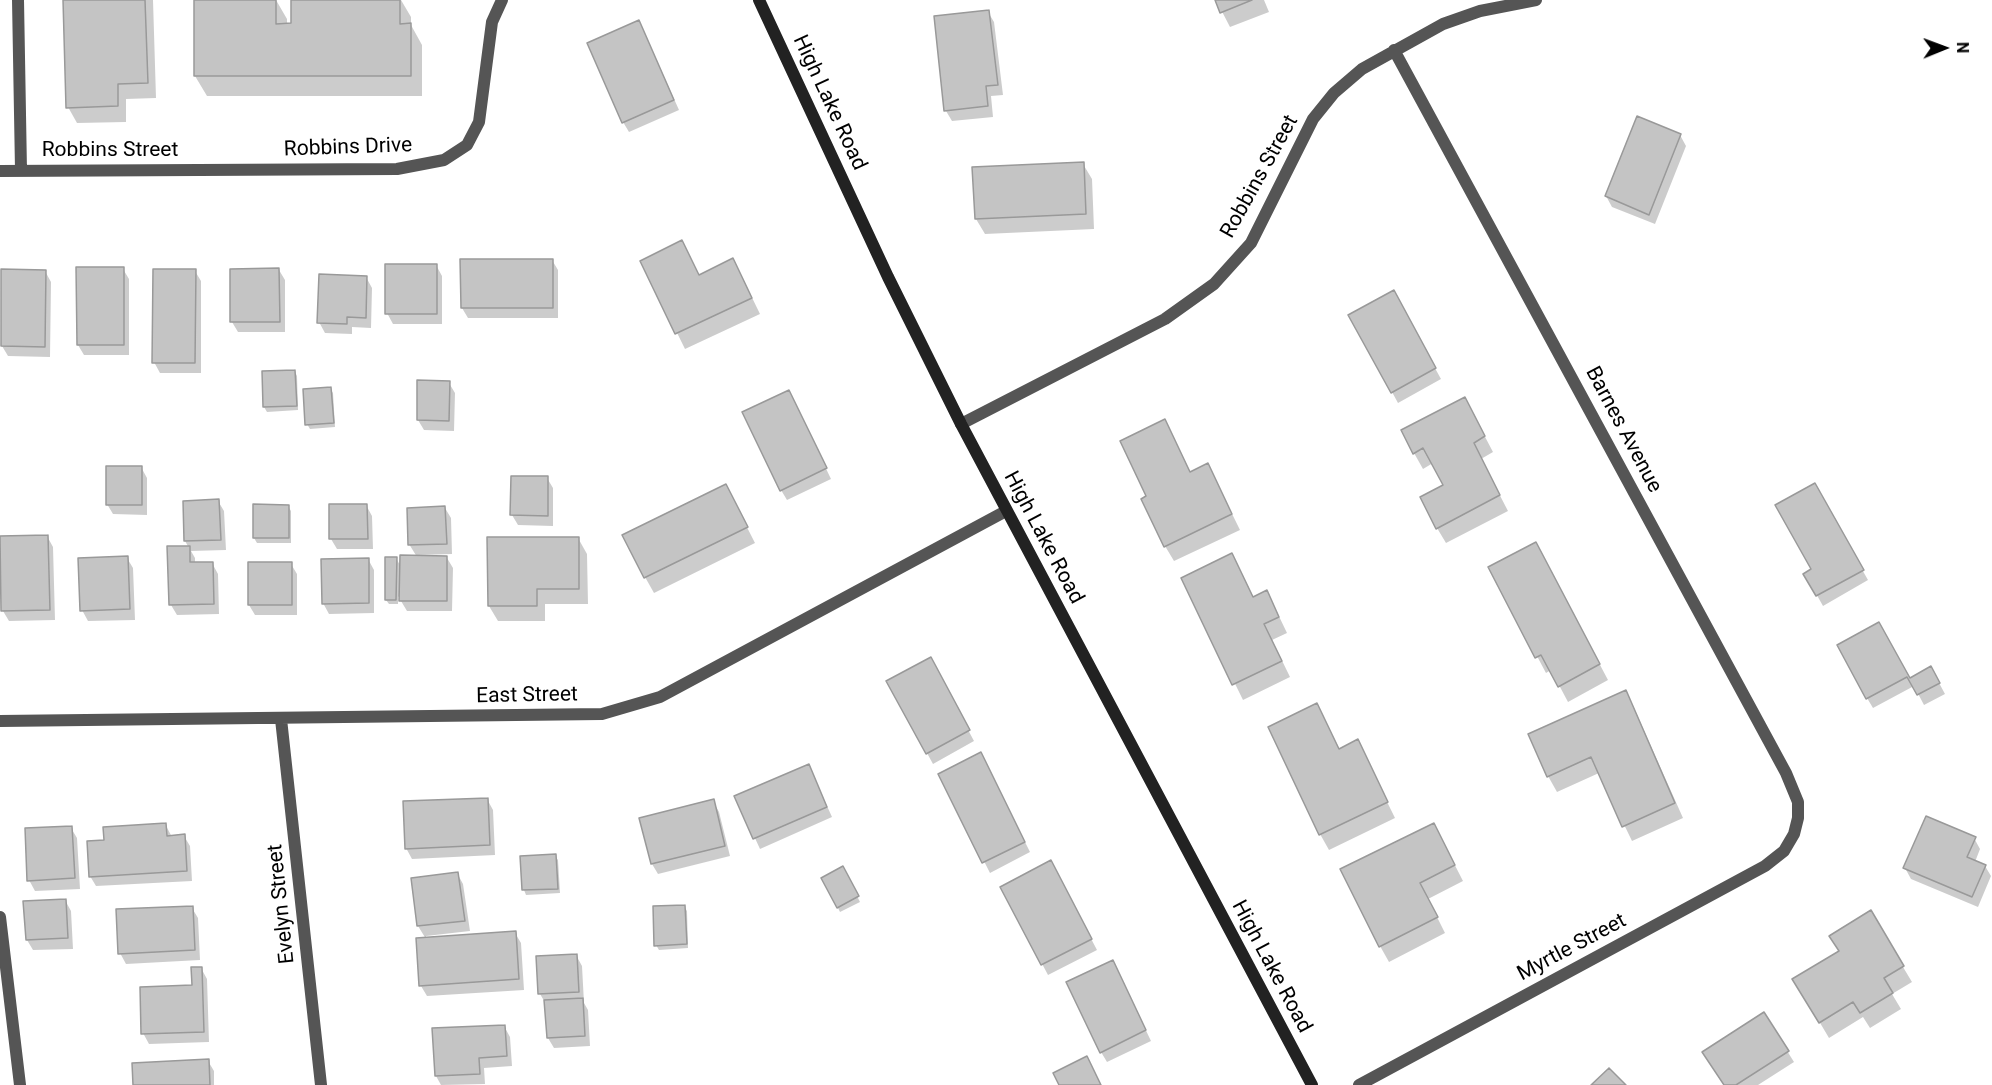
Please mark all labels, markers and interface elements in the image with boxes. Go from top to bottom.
north arrow [1914,18,1974,78]
street label: High Lake Road [787,31,871,175]
text: N [1953,42,1972,53]
street label: Robbins Street [1216,111,1304,243]
street label: Robbins Drive [283,133,413,163]
street label: Robbins Street [42,138,178,164]
street label: Barnes Avenue [1579,363,1667,497]
street label: High Lake Road [998,467,1088,609]
street label: East Street [476,683,578,709]
street label: Evelyn Street [263,843,301,965]
street label: High Lake Road [1226,896,1316,1038]
street label: Myrtle Street [1513,909,1631,987]

